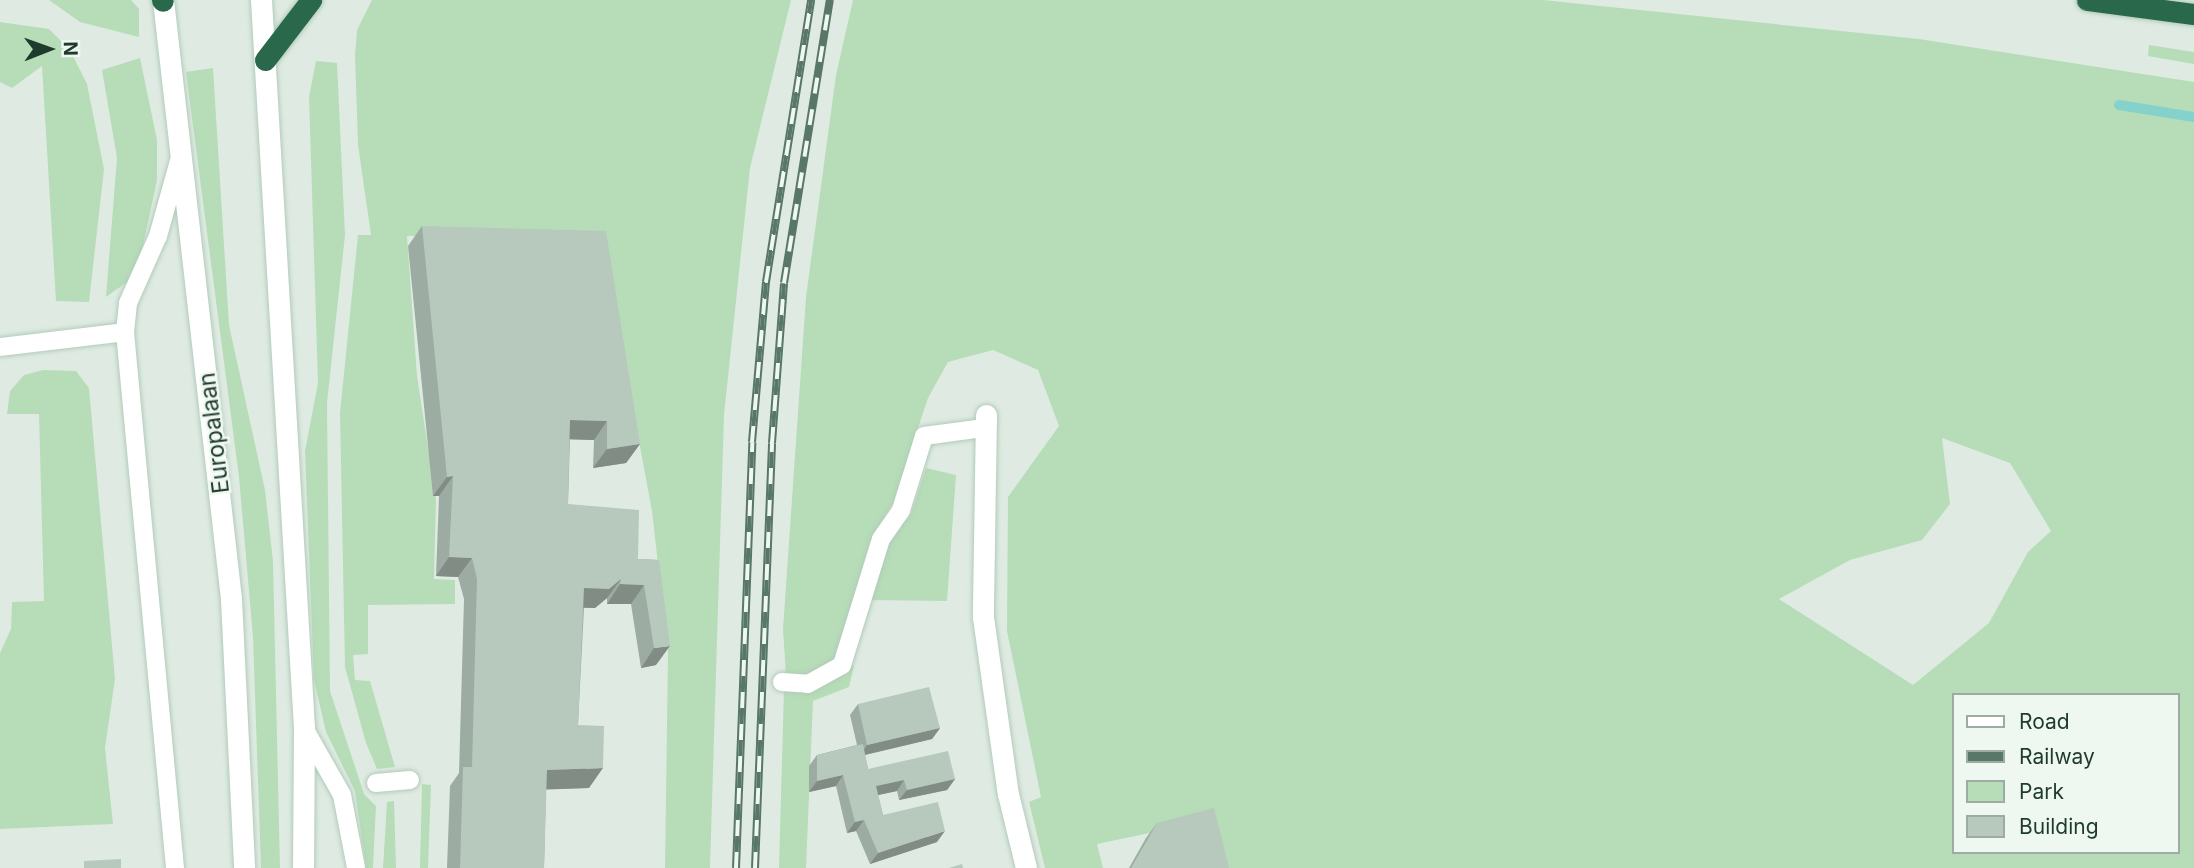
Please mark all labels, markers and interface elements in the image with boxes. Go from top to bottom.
north arrow [14,14,84,84]
text: N [59,41,82,56]
street label: Europalaan [193,371,235,495]
legend [1952,693,2180,854]
text: Road [2019,709,2070,734]
text: Railway [2019,744,2095,769]
text: Park [2019,779,2064,804]
text: Building [2019,814,2099,839]

